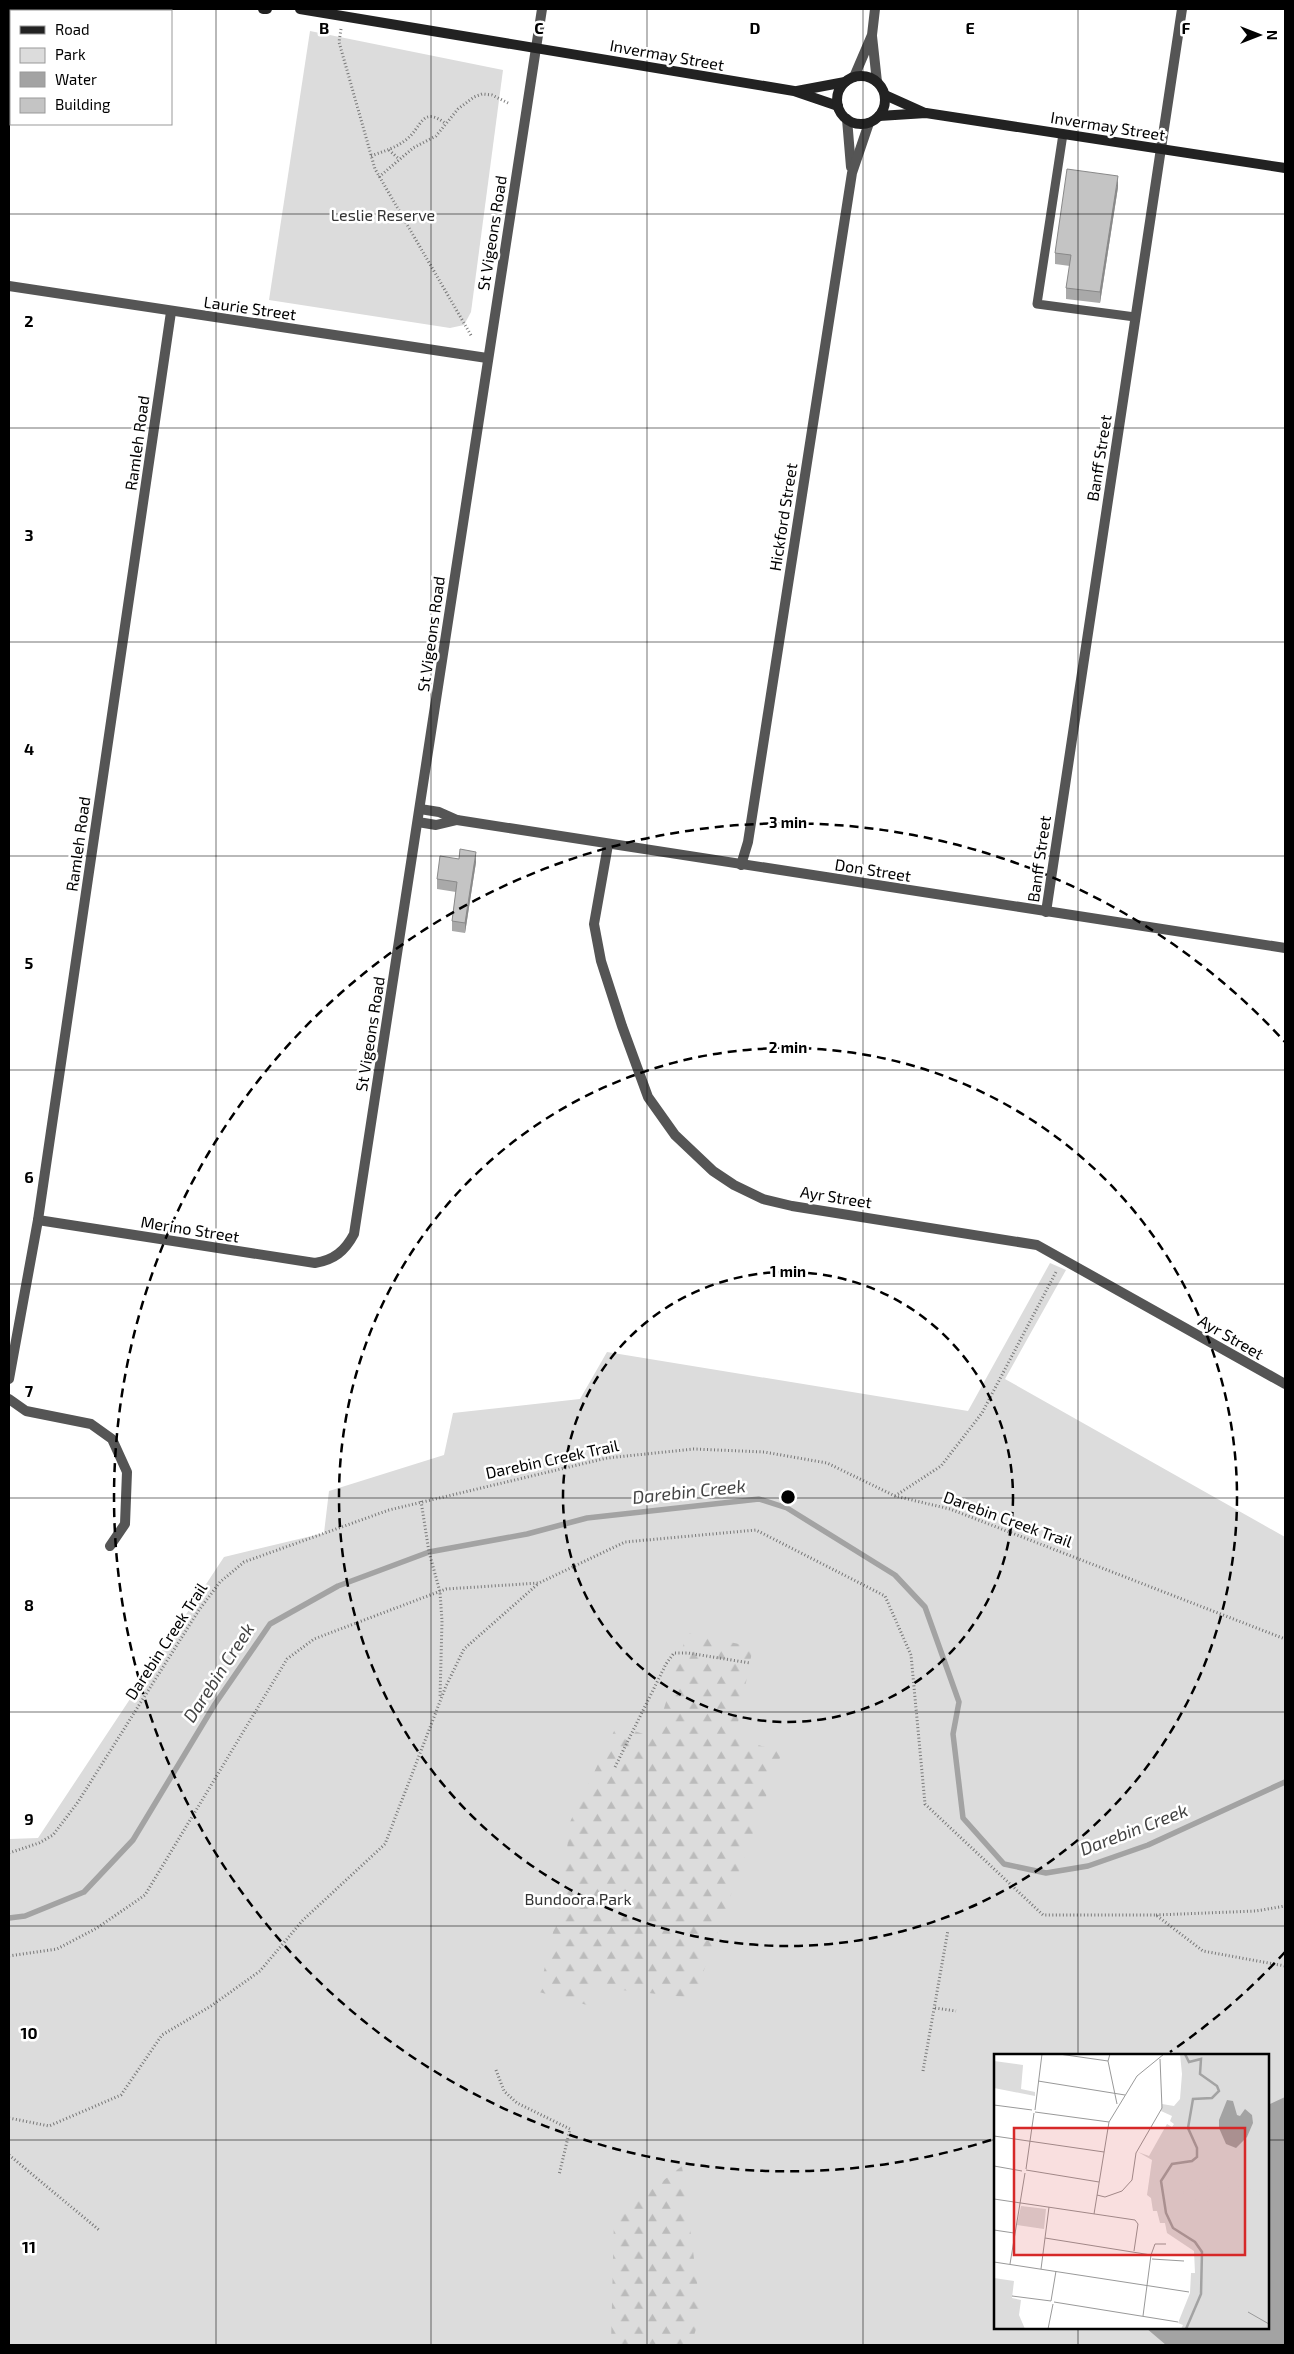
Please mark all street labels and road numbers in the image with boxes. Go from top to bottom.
street label: Invermay Street [608,35,726,74]
street label: Invermay Street [1049,107,1167,144]
street label: St Vigeons Road [473,174,510,292]
street label: Laurie Street [203,292,298,323]
street label: Ramleh Road [120,394,153,492]
street label: Banff Street [1082,413,1115,503]
street label: Hickford Street [765,462,800,572]
street label: St Vigeons Road [413,575,448,693]
street label: Ramleh Road [61,795,94,893]
street label: Banff Street [1023,814,1054,904]
street label: Don Street [834,854,913,885]
street label: St Vigeons Road [351,975,388,1093]
street label: Ayr Street [799,1181,873,1212]
street label: Merino Street [139,1211,241,1246]
street label: Ayr Street [1195,1310,1267,1363]
street label: Darebin Creek Trail [484,1435,620,1482]
street label: Darebin Creek Trail [941,1486,1075,1551]
street label: Darebin Creek Trail [121,1578,211,1703]

